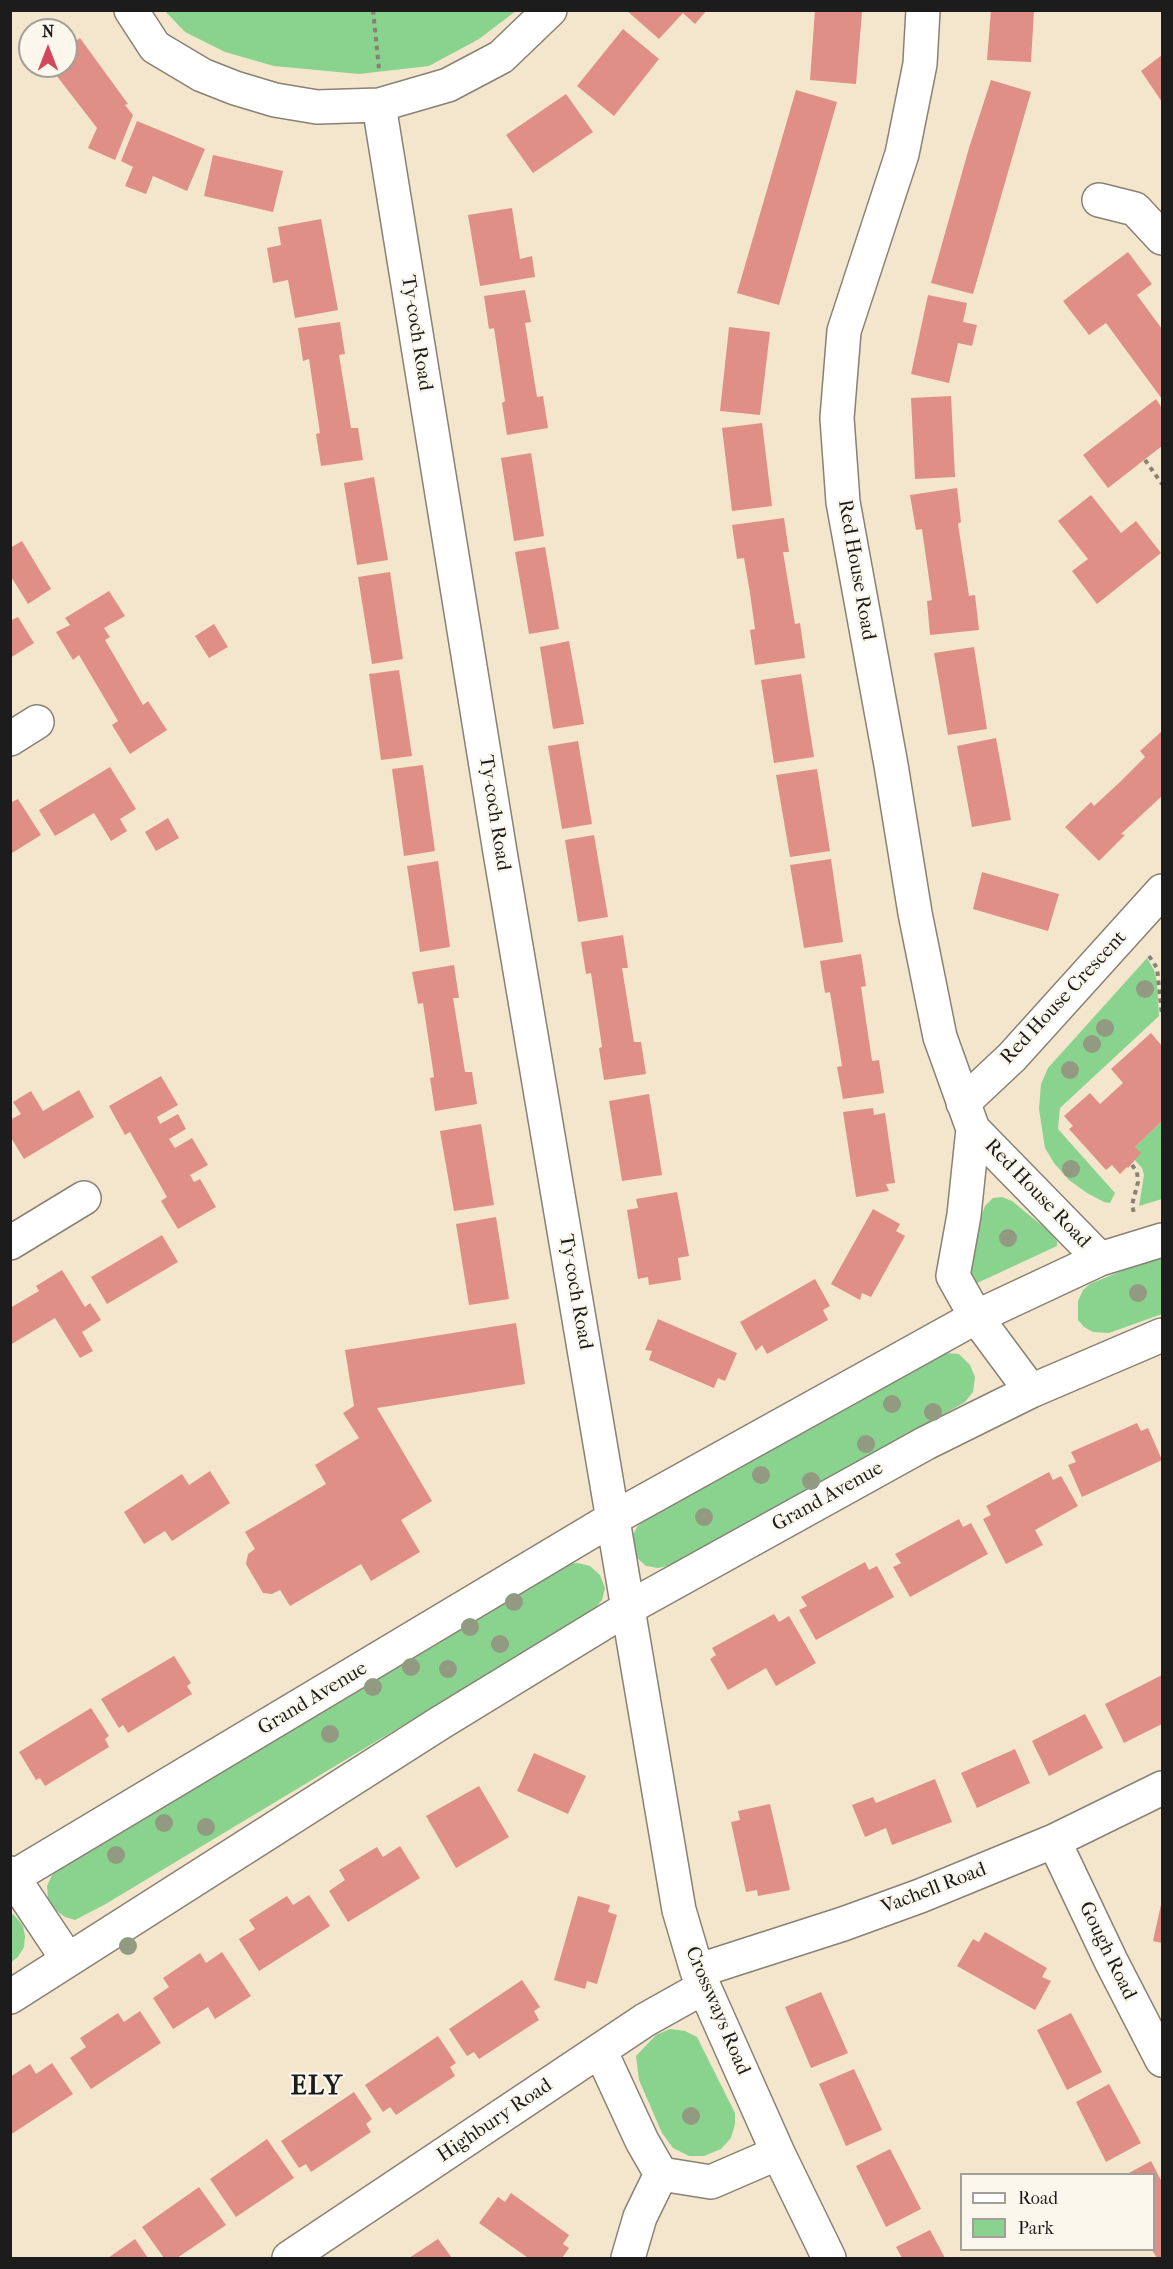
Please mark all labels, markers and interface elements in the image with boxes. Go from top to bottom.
north arrow [18,18,78,78]
text: N [42,22,54,41]
street label: Ty-coch Road [395,274,437,392]
street label: Red House Road [832,498,880,642]
street label: Ty-coch Road [473,754,515,872]
street label: Red House Crescent [996,926,1132,1070]
street label: Red House Road [979,1135,1095,1253]
street label: Ty-coch Road [553,1232,597,1352]
street label: Grand Avenue [768,1457,888,1537]
street label: Grand Avenue [254,1657,372,1741]
street label: Vachell Road [878,1858,990,1920]
street label: Gough Road [1073,1898,1141,2004]
street label: Crossways Road [679,1943,755,2079]
district label: ELY [291,2072,343,2104]
street label: Highbury Road [433,2074,557,2168]
legend [960,2173,1155,2251]
text: Road [1018,2188,1058,2209]
text: Park [1018,2218,1054,2239]

